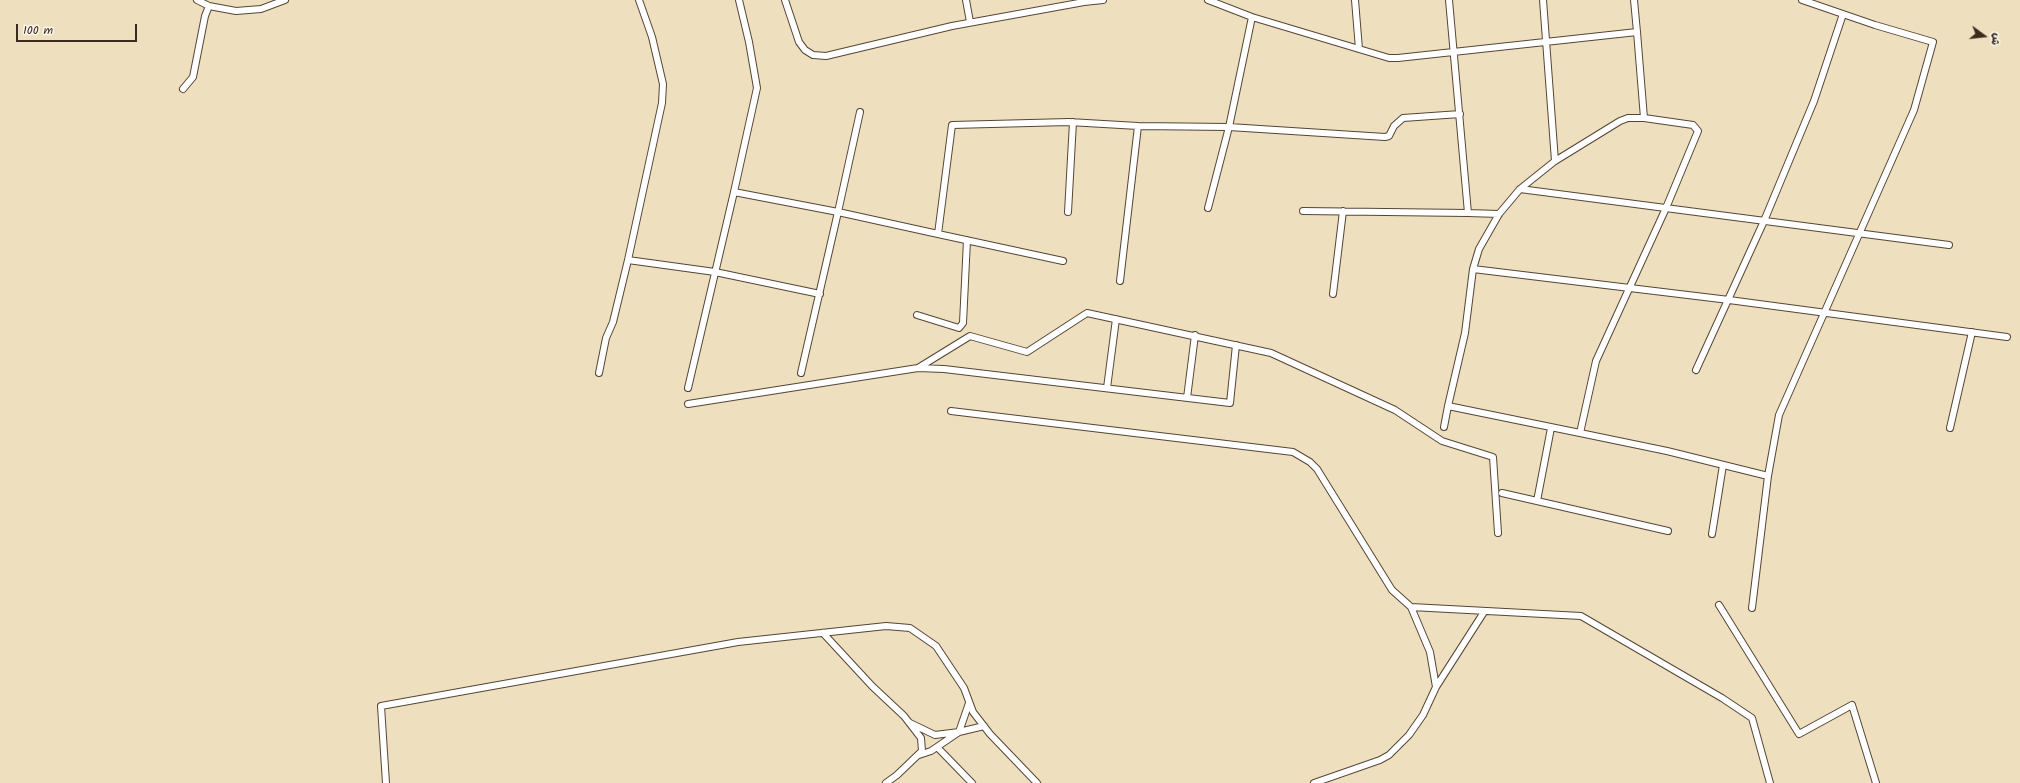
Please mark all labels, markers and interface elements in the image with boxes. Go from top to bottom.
scale bar [18,16,139,42]
north arrow [1964,16,2004,56]
text: 100 m [23,21,53,40]
text: ش [1985,31,2006,47]

